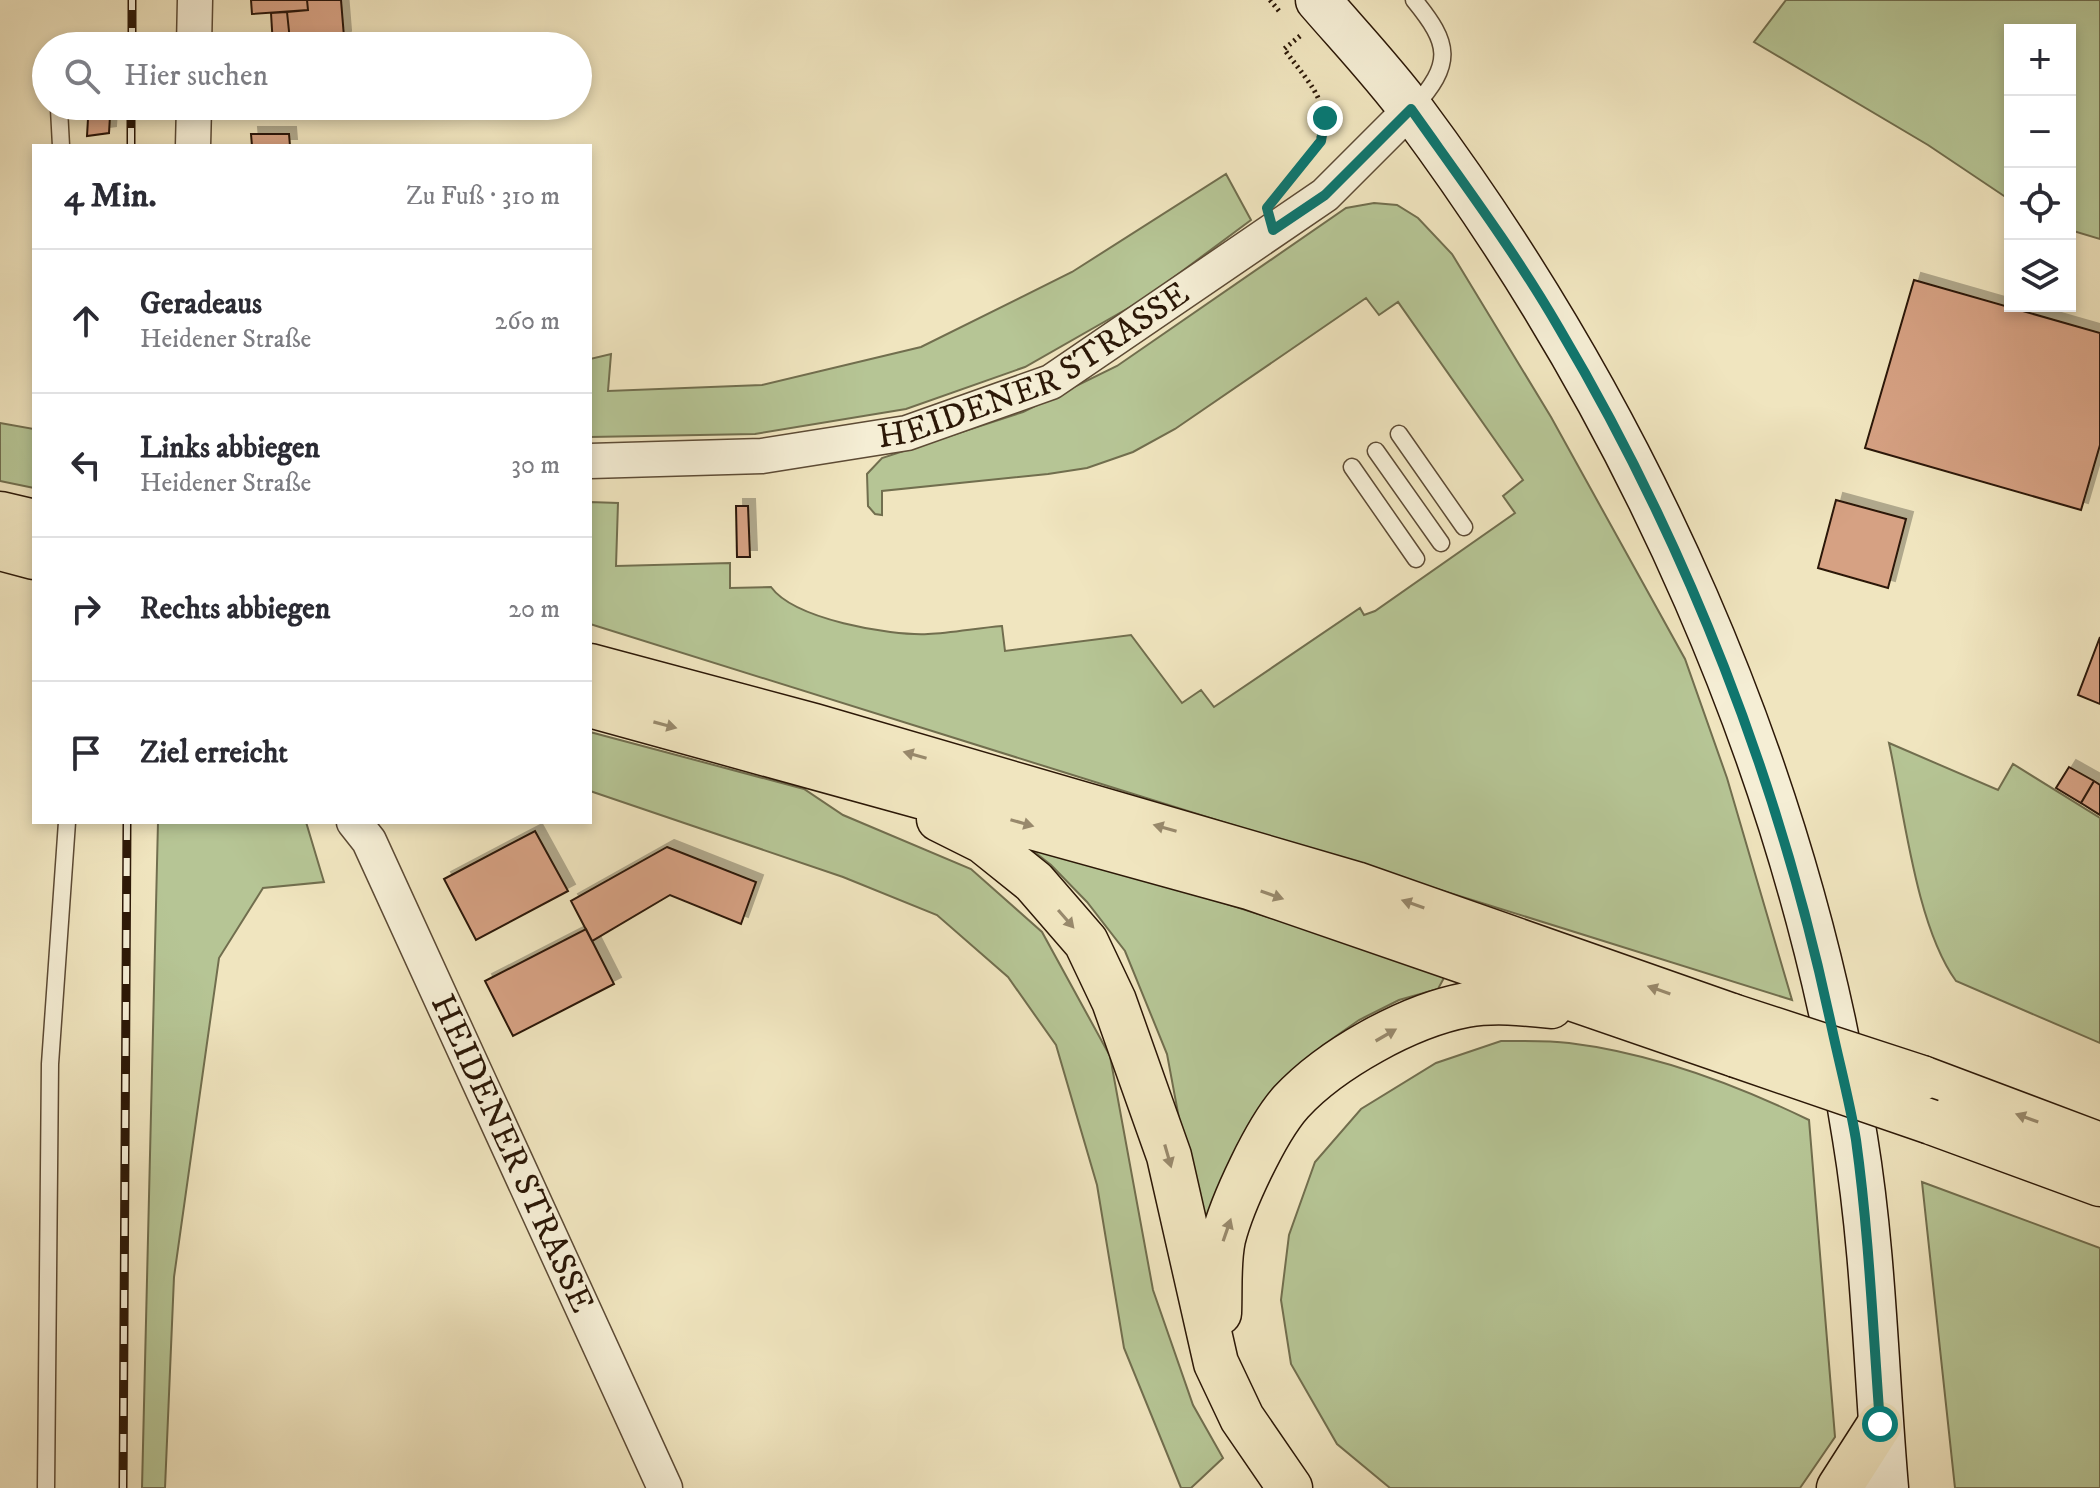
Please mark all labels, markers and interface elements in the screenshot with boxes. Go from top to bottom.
map controls [2004,24,2076,312]
button: + [2004,24,2076,96]
search box [32,32,592,120]
icon: search [60,54,104,98]
text: Hier suchen [124,58,268,95]
button: − [2004,96,2076,168]
route end [1307,100,1343,136]
button: locate [2004,168,2076,240]
text: 4 Min. [64,175,157,217]
text: Zu Fuß · 310 m [406,180,560,213]
button: layers [2004,240,2076,312]
street label: HEIDENER STRASSE [875,273,1197,458]
text: Geradeaus [140,286,262,323]
icon: ahead [64,299,108,343]
text: 260 m [495,305,560,338]
text: Heidener Straße [140,323,311,356]
text: Links abbiegen [140,430,320,467]
icon: left [64,443,108,487]
text: 30 m [511,449,560,482]
text: Heidener Straße [140,467,311,500]
icon: right [64,587,108,631]
text: Rechts abbiegen [140,591,330,628]
text: 20 m [508,593,560,626]
one-way arrow [653,720,678,732]
icon: arrive [64,731,108,775]
text: Ziel erreicht [140,735,288,772]
one-way arrow [903,748,927,761]
one-way arrow [1009,818,1034,830]
one-way arrow [1152,821,1176,834]
one-way arrow [1260,889,1284,902]
one-way arrow [1401,897,1425,910]
one-way arrow [1057,909,1074,929]
one-way arrow [1647,983,1671,996]
street label: HEIDENER STRASSE [421,988,603,1319]
one-way arrow [1375,1028,1397,1042]
one-way arrow [2015,1111,2039,1124]
one-way arrow [1162,1144,1175,1168]
one-way arrow [1222,1218,1234,1242]
route start [1862,1406,1898,1442]

